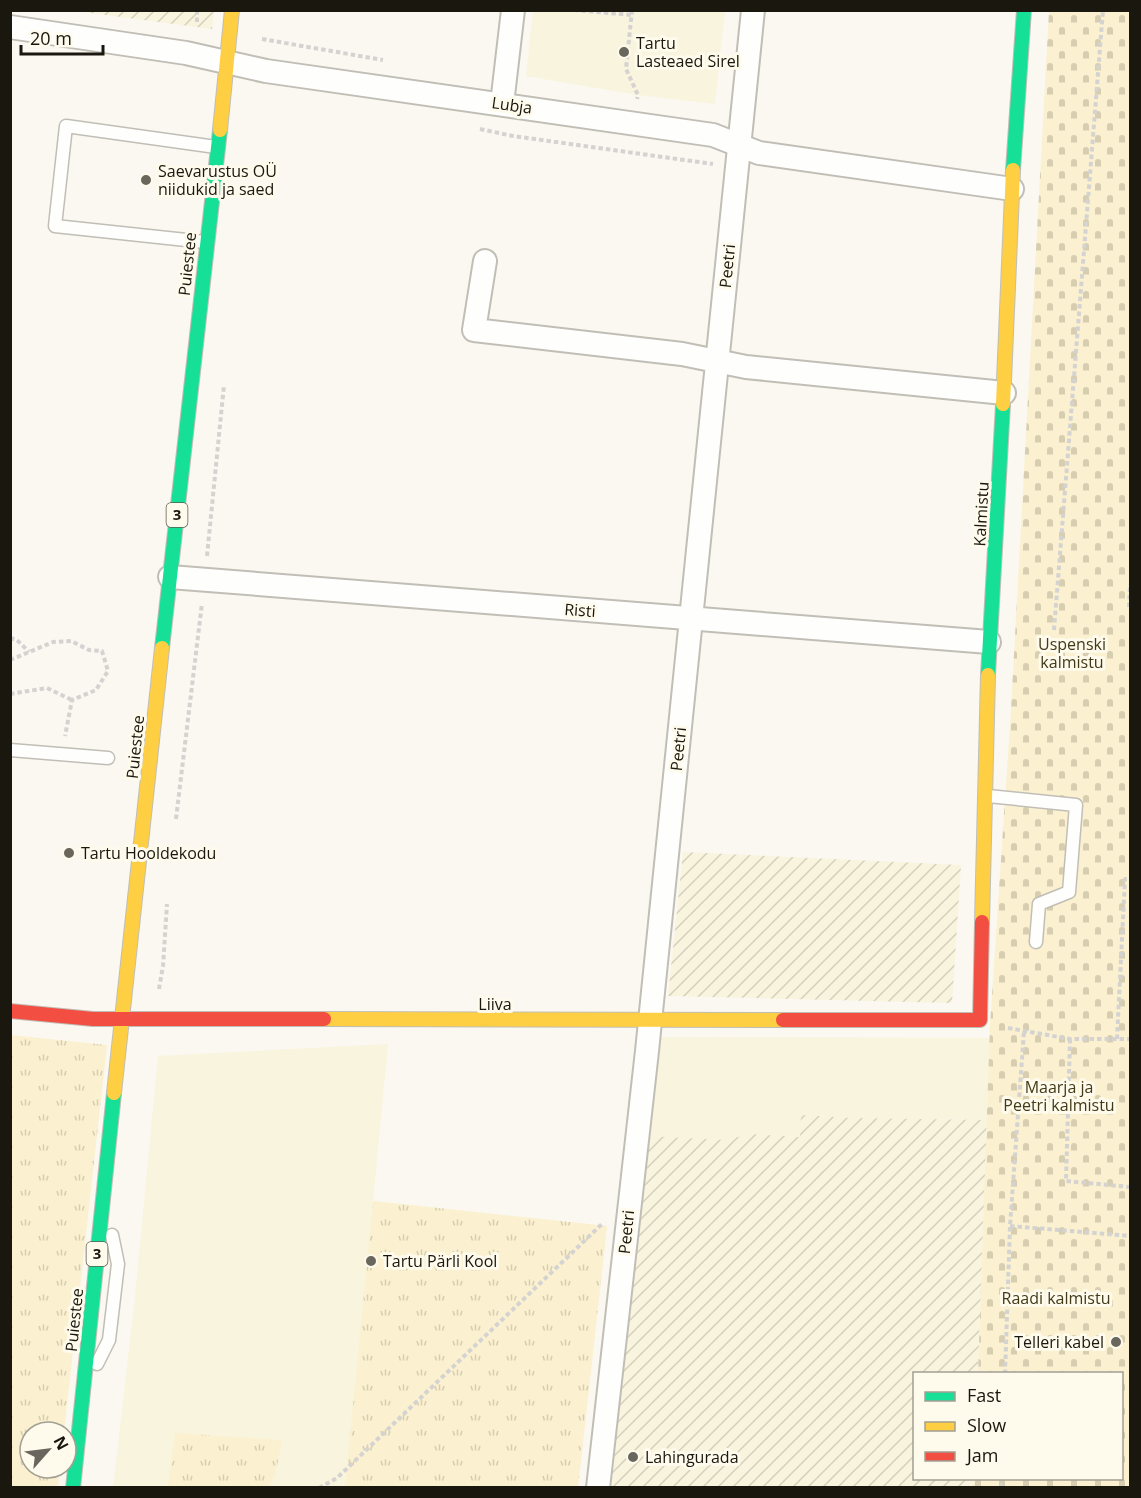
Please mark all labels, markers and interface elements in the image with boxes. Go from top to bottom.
scale bar [21,18,104,56]
text: 20 m [30,26,72,50]
place label: Tartu Lasteaed Sirel [636,32,740,72]
marker: Tartu Lasteaed Sirel [617,45,631,59]
street label: Lubja [490,91,534,119]
place label: Saevarustus OÜ niidukid ja saed [158,160,277,200]
marker: Saevarustus OÜ niidukid ja saed [139,173,153,187]
street label: Puiestee [173,231,201,297]
street label: Peetri [714,243,740,289]
street label: Kalmistu [968,481,994,547]
road number: 3 [166,503,188,527]
street label: Risti [564,598,596,622]
park label: Uspenski kalmistu [1038,633,1106,673]
street label: Puiestee [121,714,149,780]
street label: Peetri [665,726,691,772]
place label: Tartu Hooldekodu [81,842,216,864]
marker: Tartu Hooldekodu [62,846,76,860]
street label: Liiva [478,993,512,1015]
park label: Maarja ja Peetri kalmistu [1003,1076,1115,1116]
street label: Peetri [613,1209,639,1255]
road number: 3 [86,1242,108,1266]
place label: Tartu Pärli Kool [383,1250,497,1272]
marker: Tartu Pärli Kool [364,1254,378,1268]
street label: Puiestee [60,1287,88,1353]
park label: Raadi kalmistu [1002,1287,1110,1309]
place label: Telleri kabel [1014,1331,1104,1353]
marker: Telleri kabel [1109,1335,1123,1349]
legend [913,1372,1123,1480]
text: Fast [967,1383,1001,1407]
text: Slow [967,1413,1006,1437]
north arrow [18,1420,78,1480]
text: N [48,1432,74,1454]
text: Jam [965,1443,999,1467]
place label: Lahingurada [645,1446,739,1468]
marker: Lahingurada [626,1450,640,1464]

